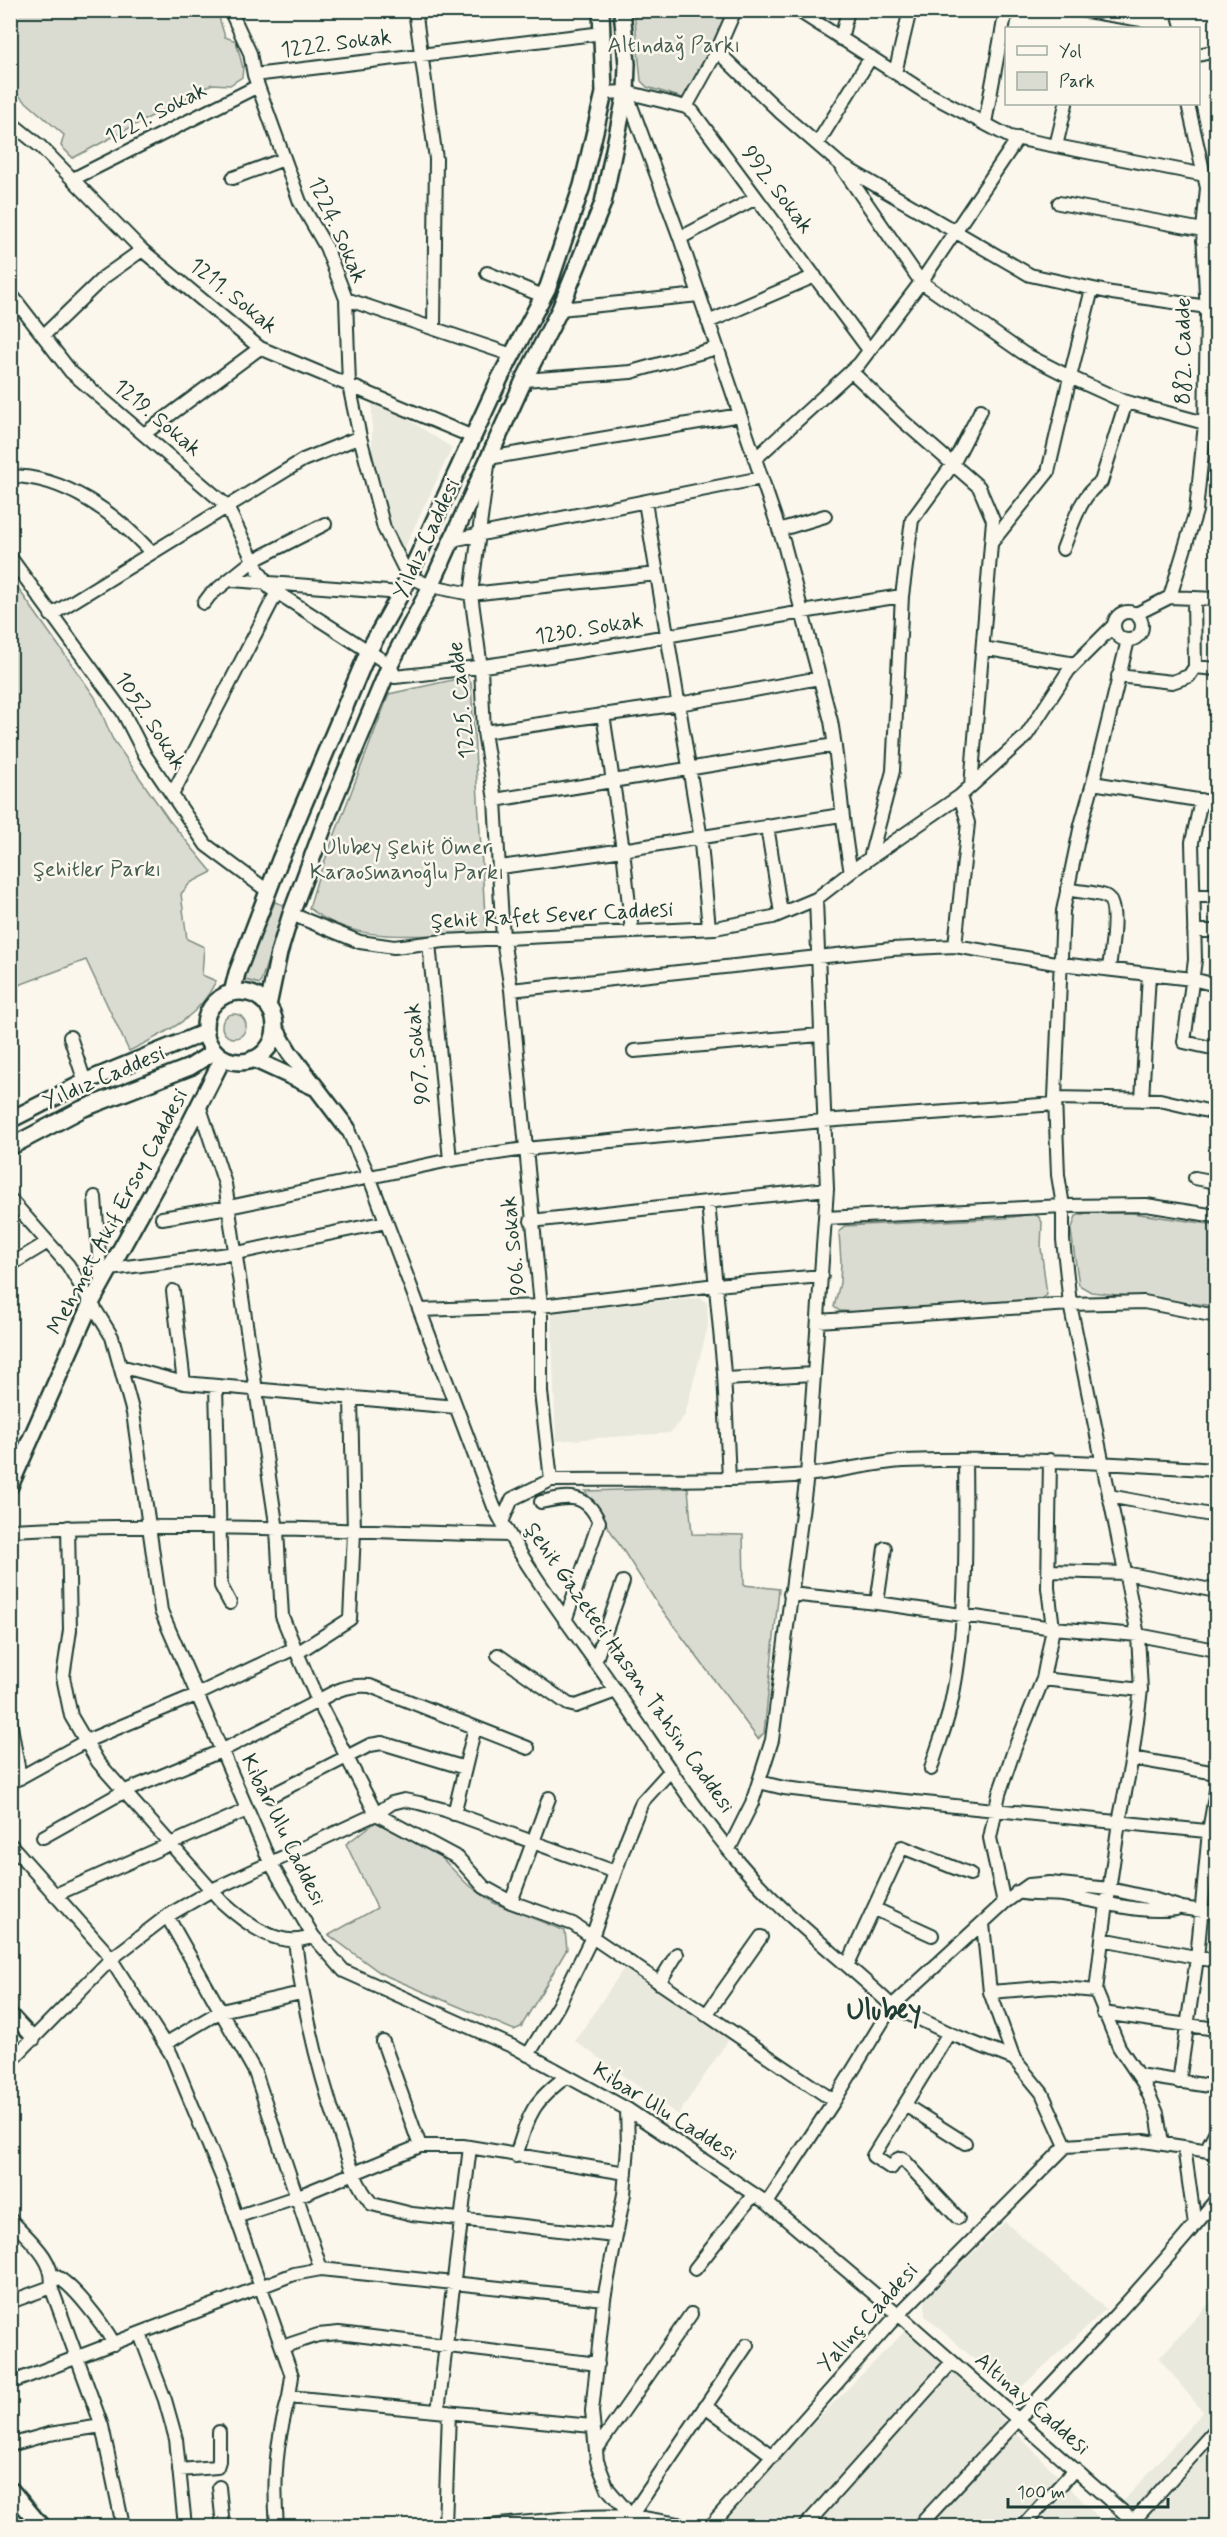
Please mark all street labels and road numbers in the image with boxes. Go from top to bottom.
street label: 1222. Sokak [279,23,393,65]
street label: 1221. Sokak [100,76,212,152]
street label: 992. Sokak [735,140,819,240]
street label: 1224. Sokak [301,172,373,288]
street label: 1211. Sokak [183,252,283,340]
street label: 882. Cadde [1170,297,1198,405]
street label: 1219. Sokak [107,373,207,463]
street label: Yıldız Caddesi [387,474,467,604]
street label: 1230. Sokak [533,607,645,651]
street label: 1225. Cadde [442,640,482,760]
street label: 1052. Sokak [108,667,192,775]
street label: Şehit Rafet Sever Caddesi [430,896,674,936]
street label: 907. Sokak [399,1002,437,1106]
street label: Yıldız Caddesi [39,1040,169,1116]
street label: Mehmet Akif Ersoy Caddesi [41,1084,195,1340]
street label: 906. Sokak [495,1195,533,1297]
street label: Şehit Gazeteci Hasan Tahsin Caddesi [517,1517,741,1819]
street label: Kibar Ulu Caddesi [234,1749,332,1911]
street label: Kibar Ulu Caddesi [587,2056,743,2168]
street label: Yalınç Caddesi [812,2257,924,2379]
street label: Altınay Caddesi [969,2346,1095,2462]

